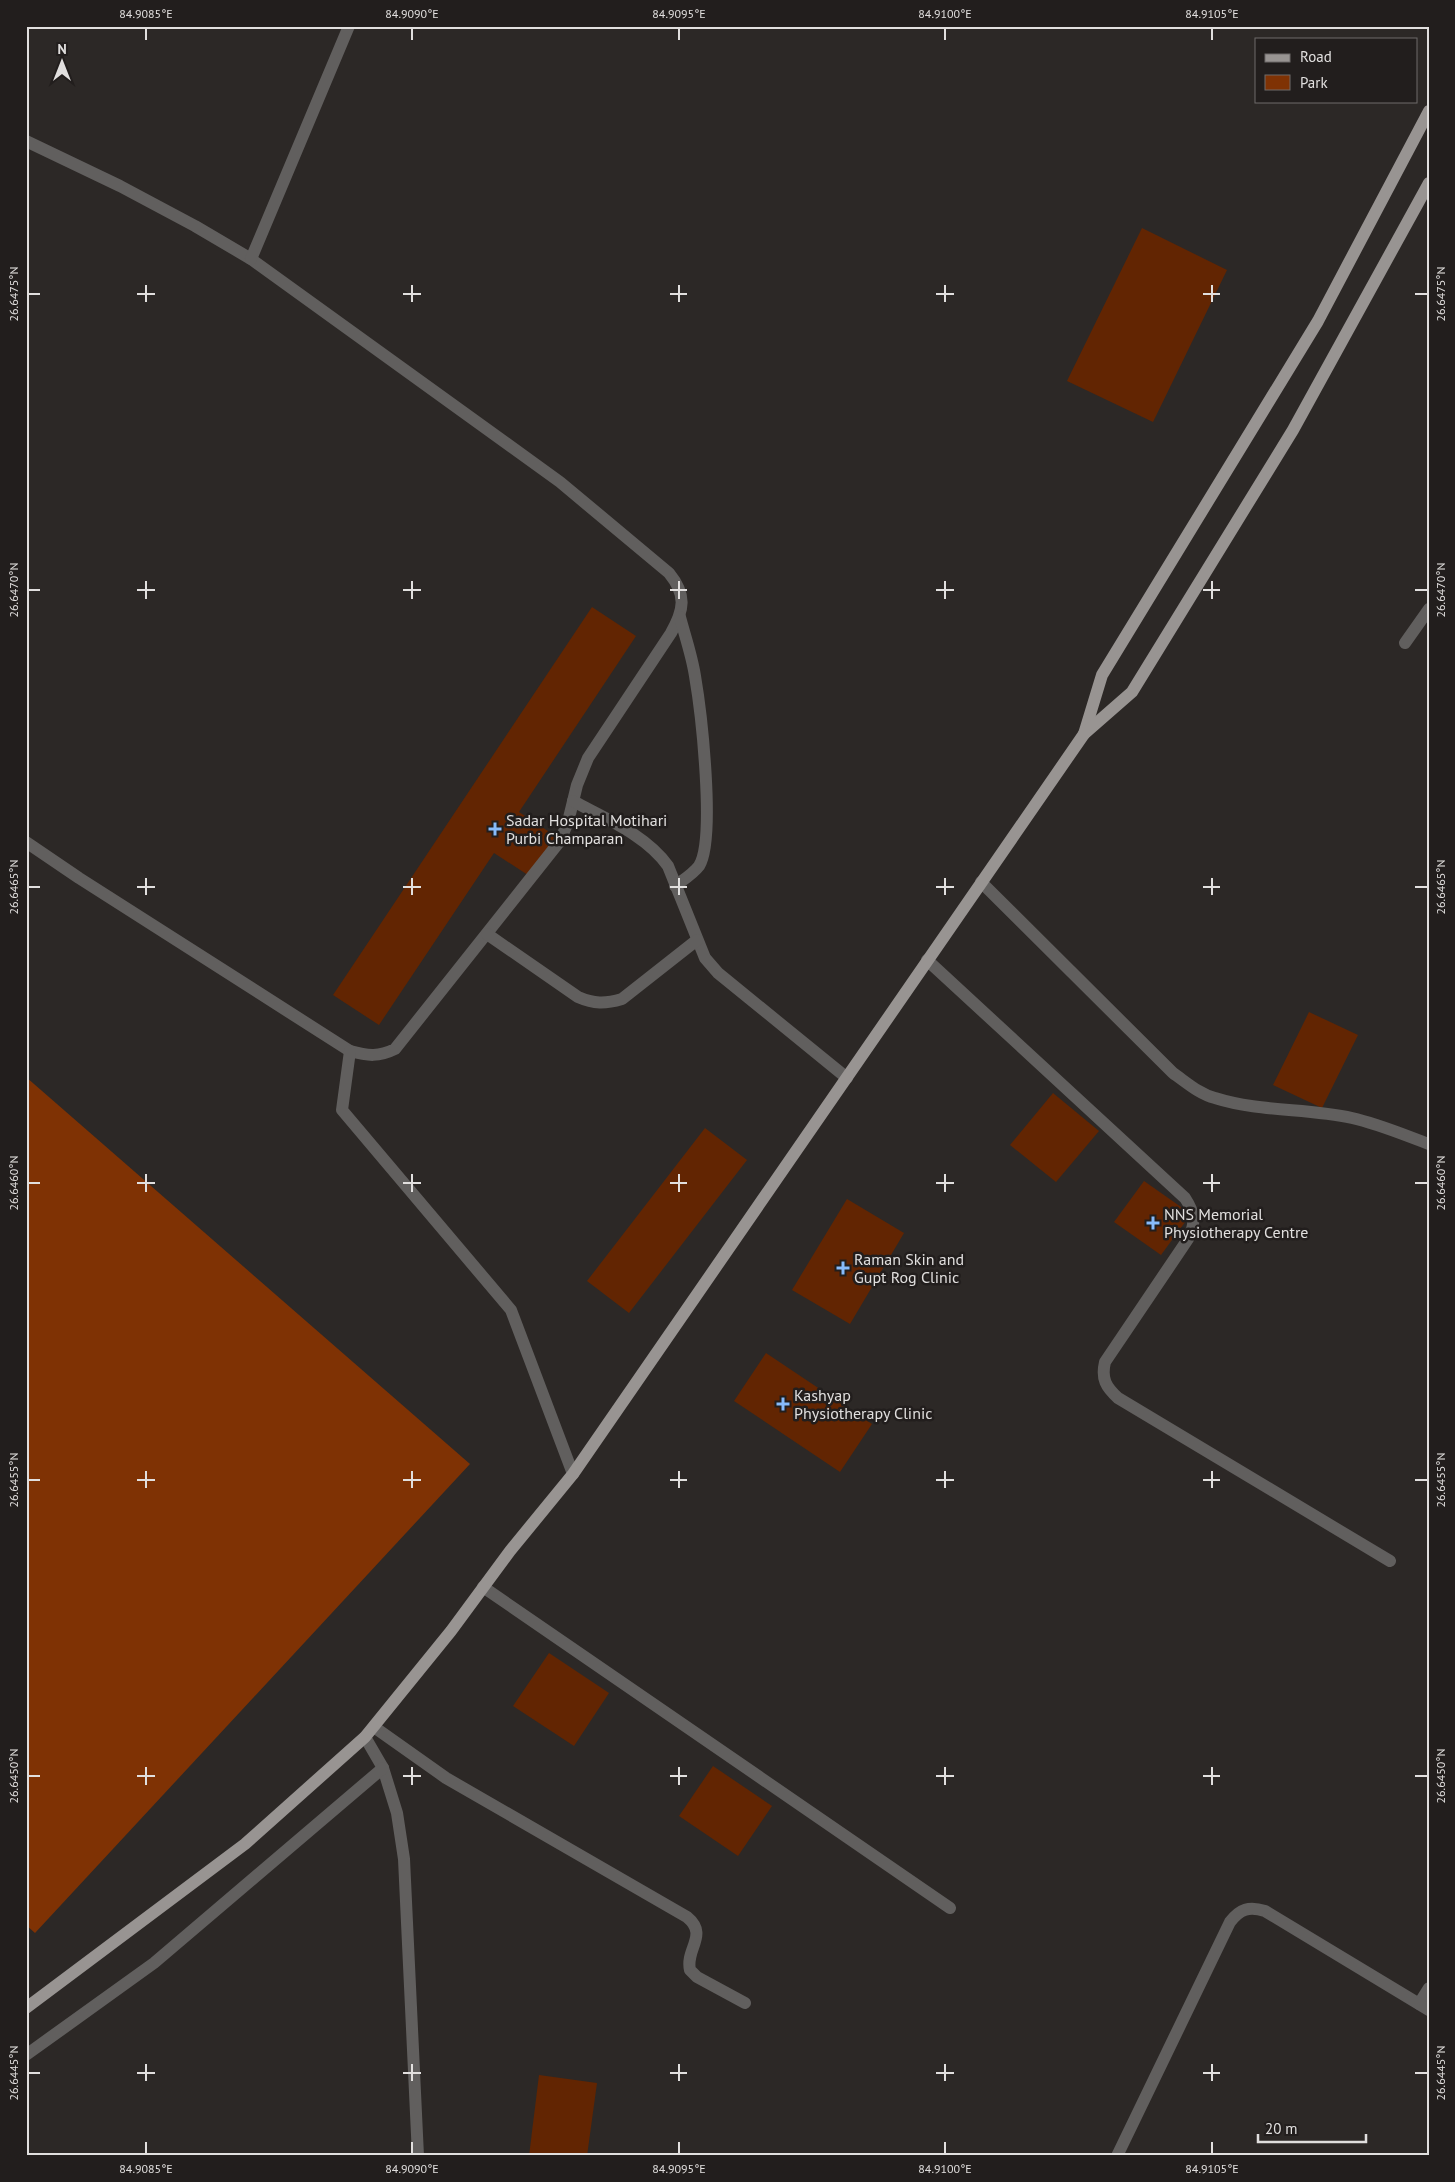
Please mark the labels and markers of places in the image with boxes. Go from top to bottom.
place label: Sadar Hospital Motihari Purbi Champaran [506,810,667,848]
marker: Sadar Hospital Motihari Purbi Champaran [488,822,502,836]
place label: NNS Memorial Physiotherapy Centre [1164,1204,1309,1242]
marker: NNS Memorial Physiotherapy Centre [1146,1216,1160,1230]
place label: Raman Skin and Gupt Rog Clinic [854,1249,964,1287]
marker: Raman Skin and Gupt Rog Clinic [836,1261,850,1275]
place label: Kashyap Physiotherapy Clinic [794,1385,932,1423]
marker: Kashyap Physiotherapy Clinic [776,1397,790,1411]

